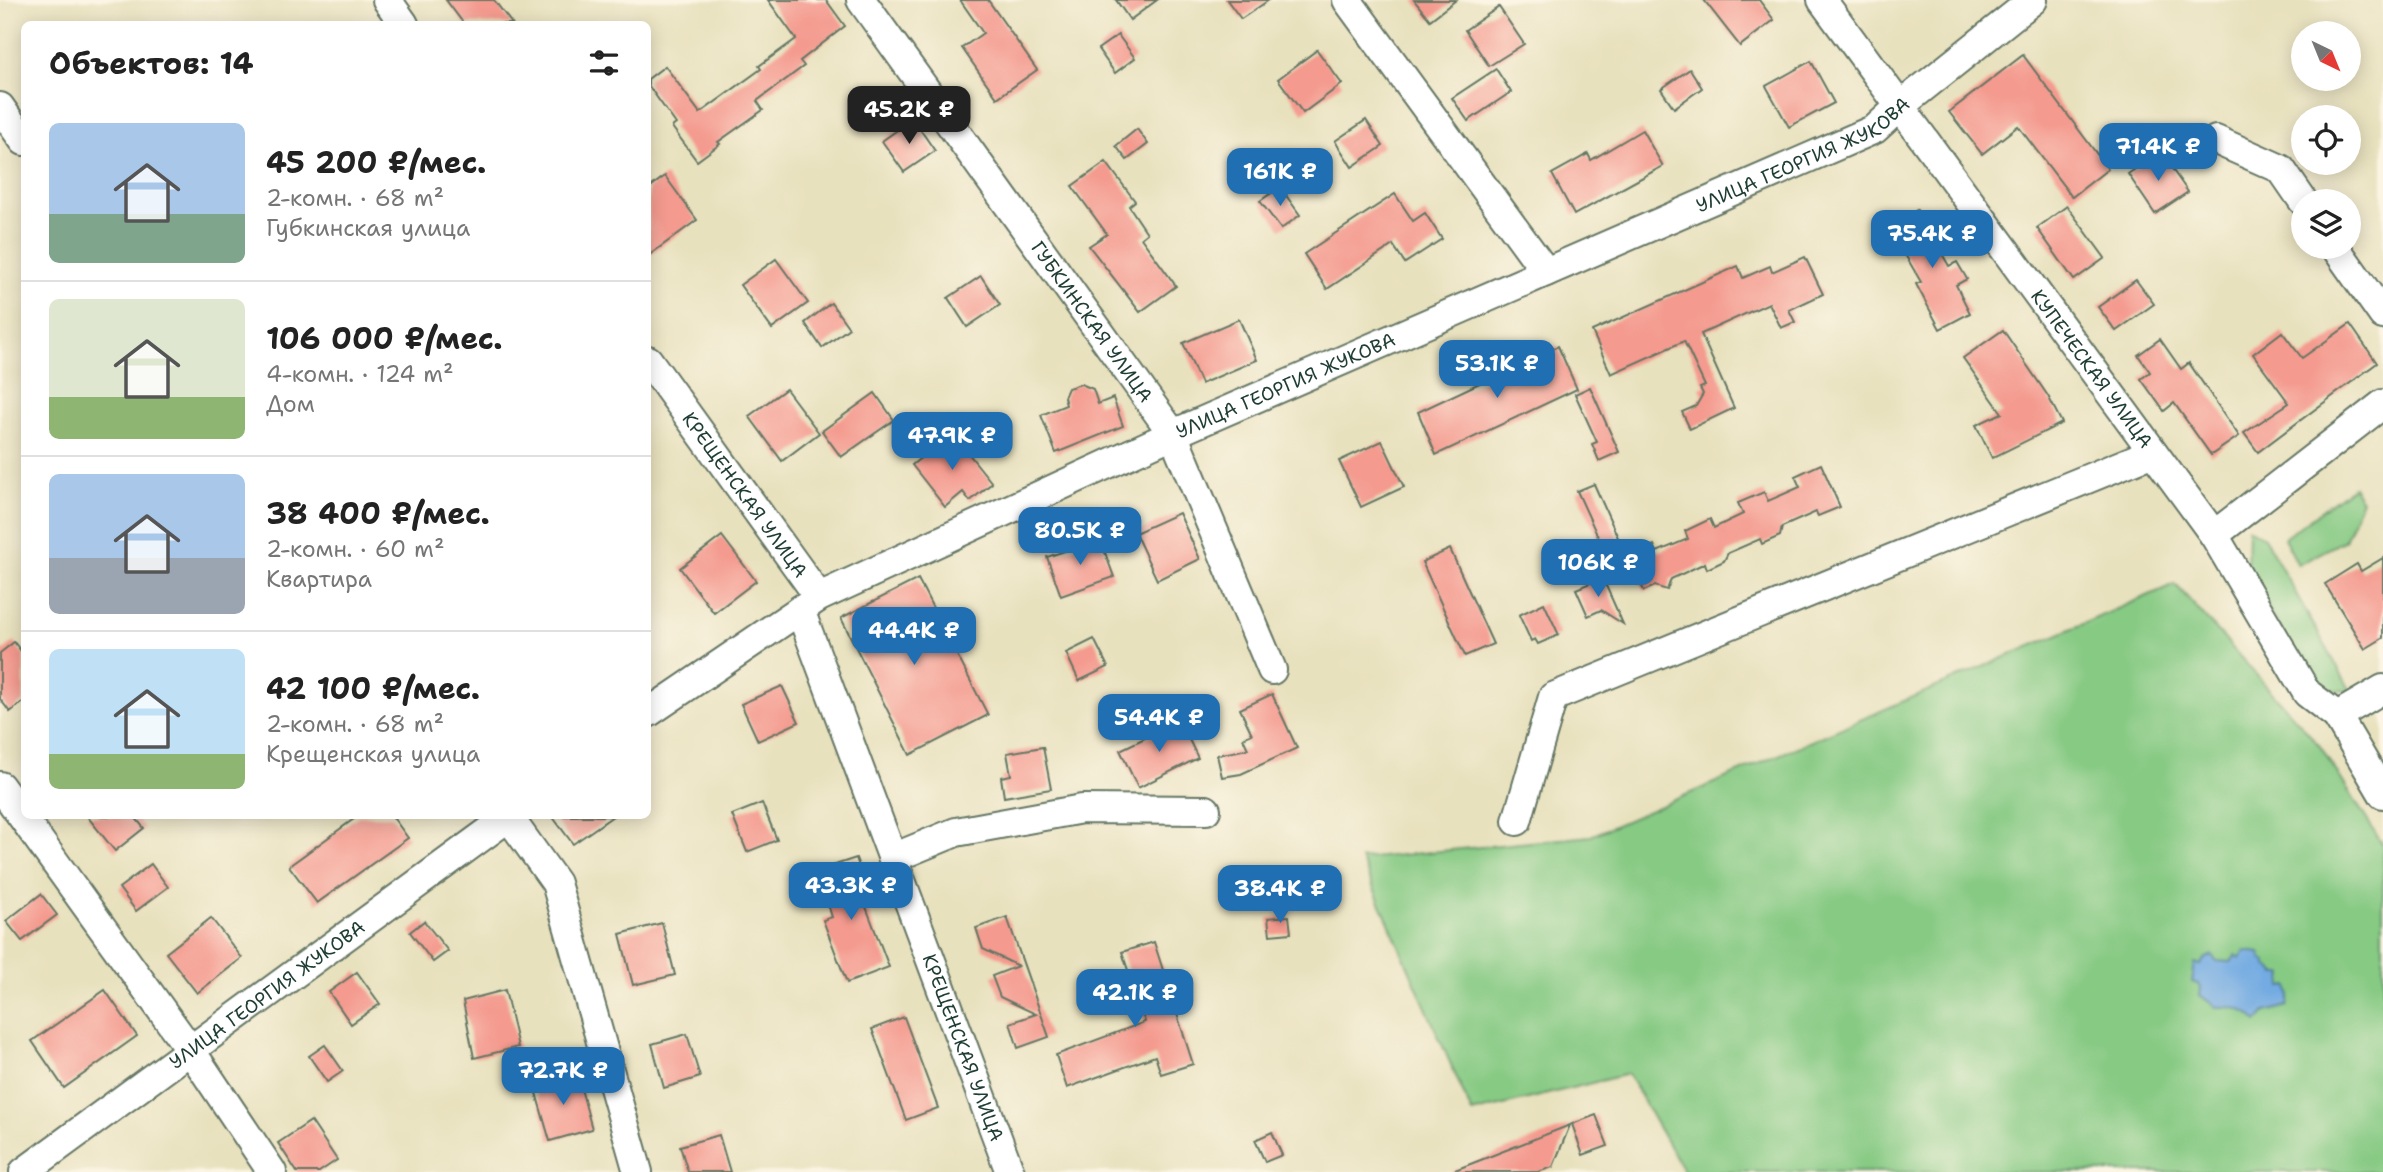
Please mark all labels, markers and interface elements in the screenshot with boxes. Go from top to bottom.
north arrow [2291,21,2361,91]
map controls [2291,21,2361,259]
text: Объектов: 14 [49,43,254,84]
icon: filters [585,44,623,82]
pin: 45.2K ₽ [844,86,974,146]
street label: УЛИЦА ГЕОРГИЯ ЖУКОВА [1692,91,1915,218]
text: 45.2K ₽ [863,94,955,124]
button: locate [2291,105,2361,175]
pin: 71.4K ₽ [2093,124,2223,183]
text: 71.4K ₽ [2115,131,2201,161]
text: 45 200 ₽/мес. [266,142,486,183]
pin: 161K ₽ [1223,148,1337,208]
icon: home [105,151,189,235]
text: 161K ₽ [1243,156,1317,186]
text: 2-комн. · 68 m² [266,183,444,213]
button: layers [2291,189,2361,259]
pin: 75.4K ₽ [1867,210,1997,270]
text: Губкинская улица [266,213,470,243]
text: 75.4K ₽ [1887,218,1977,248]
street label: ГУБКИНСКАЯ УЛИЦА [1025,236,1158,408]
street label: КУПЕЧЕСКАЯ УЛИЦА [2025,285,2158,453]
text: 106 000 ₽/мес. [266,318,503,359]
icon: home [105,327,189,411]
street label: УЛИЦА ГЕОРГИЯ ЖУКОВА [1172,327,1399,444]
pin: 53.1K ₽ [1432,340,1562,400]
text: 53.1K ₽ [1455,348,1539,378]
text: 4-комн. · 124 m² [266,359,454,389]
text: Дом [266,389,315,419]
street label: КРЕЩЕНСКАЯ УЛИЦА [677,407,813,583]
pin: 47.9K ₽ [887,412,1017,472]
text: 47.9K ₽ [908,420,996,450]
text: 38 400 ₽/мес. [266,493,490,534]
icon: home [105,502,189,586]
pin: 80.5K ₽ [1015,508,1145,567]
text: 80.5K ₽ [1034,515,1126,545]
text: 2-комн. · 60 m² [266,534,444,564]
pin: 106K ₽ [1541,540,1655,599]
text: 106K ₽ [1557,547,1639,577]
text: Квартира [266,564,372,594]
pin: 44.4K ₽ [849,608,979,667]
text: 44.4K ₽ [868,615,960,645]
text: 42 100 ₽/мес. [266,668,480,709]
icon: home [105,677,189,761]
pin: 54.4K ₽ [1094,694,1224,754]
text: 54.4K ₽ [1114,702,1204,732]
text: 2-комн. · 68 m² [266,709,444,739]
text: Крещенская улица [266,739,480,769]
pin: 43.3K ₽ [786,862,916,922]
pin: 38.4K ₽ [1215,866,1345,925]
text: 43.3K ₽ [805,870,897,900]
text: 38.4K ₽ [1234,873,1326,903]
street label: УЛИЦА ГЕОРГИЯ ЖУКОВА [164,914,370,1075]
street label: КРЕЩЕНСКАЯ УЛИЦА [917,950,1009,1145]
pin: 42.1K ₽ [1070,970,1200,1029]
text: 42.1K ₽ [1092,977,1178,1007]
pin: 72.7K ₽ [498,1048,628,1107]
text: 72.7K ₽ [518,1055,608,1085]

